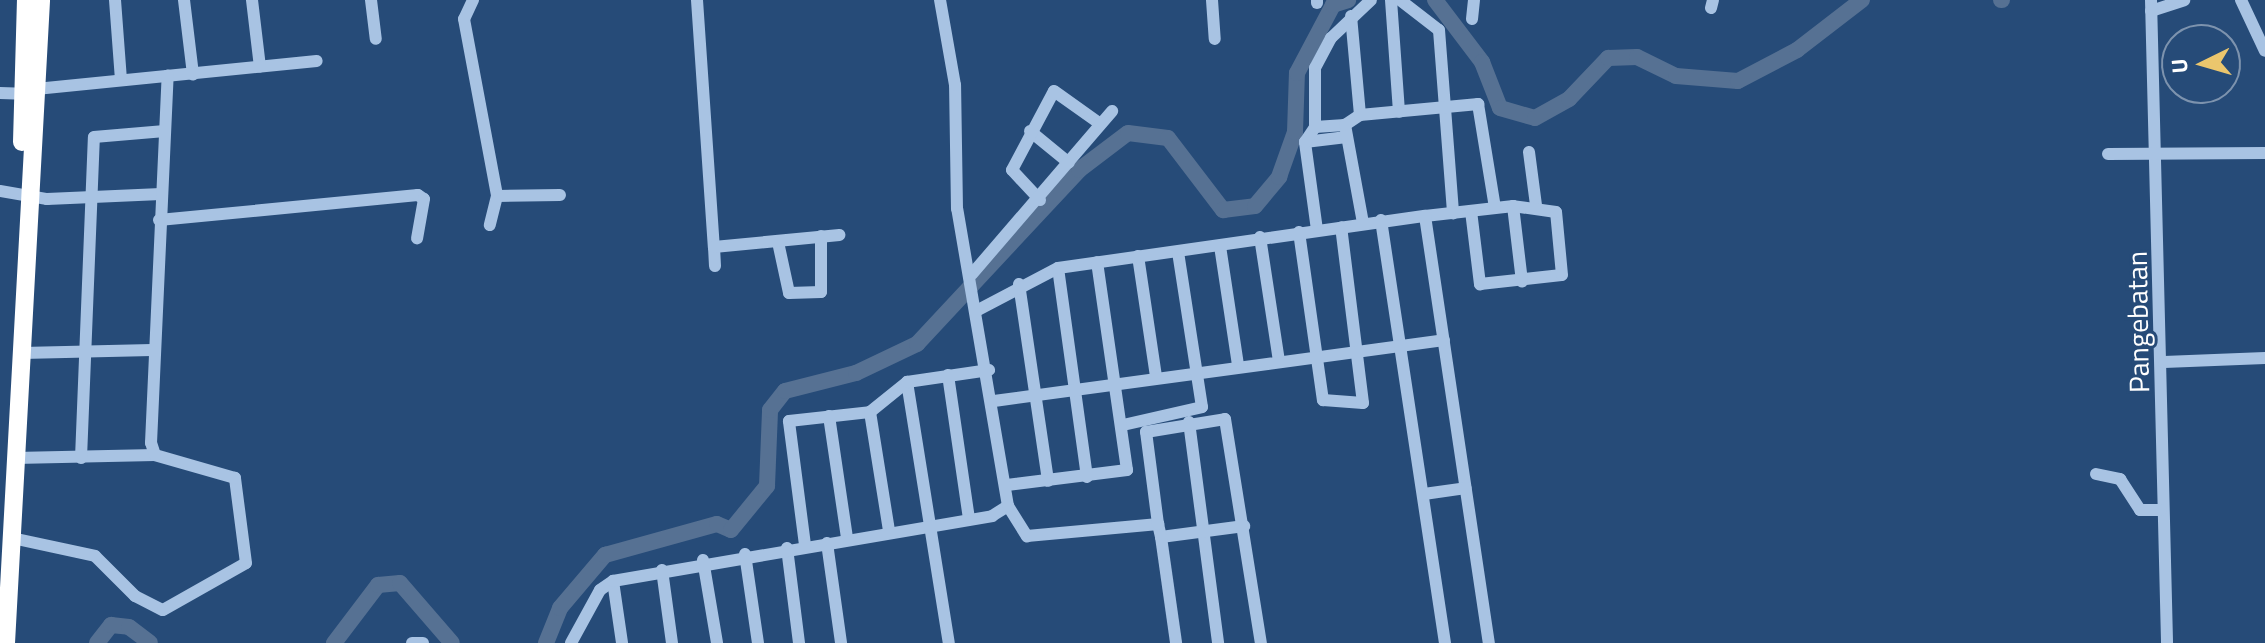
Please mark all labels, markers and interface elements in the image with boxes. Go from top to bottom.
north arrow [2161,24,2241,104]
text: U [2162,57,2197,75]
street label: Pangebatan [2120,251,2156,393]

